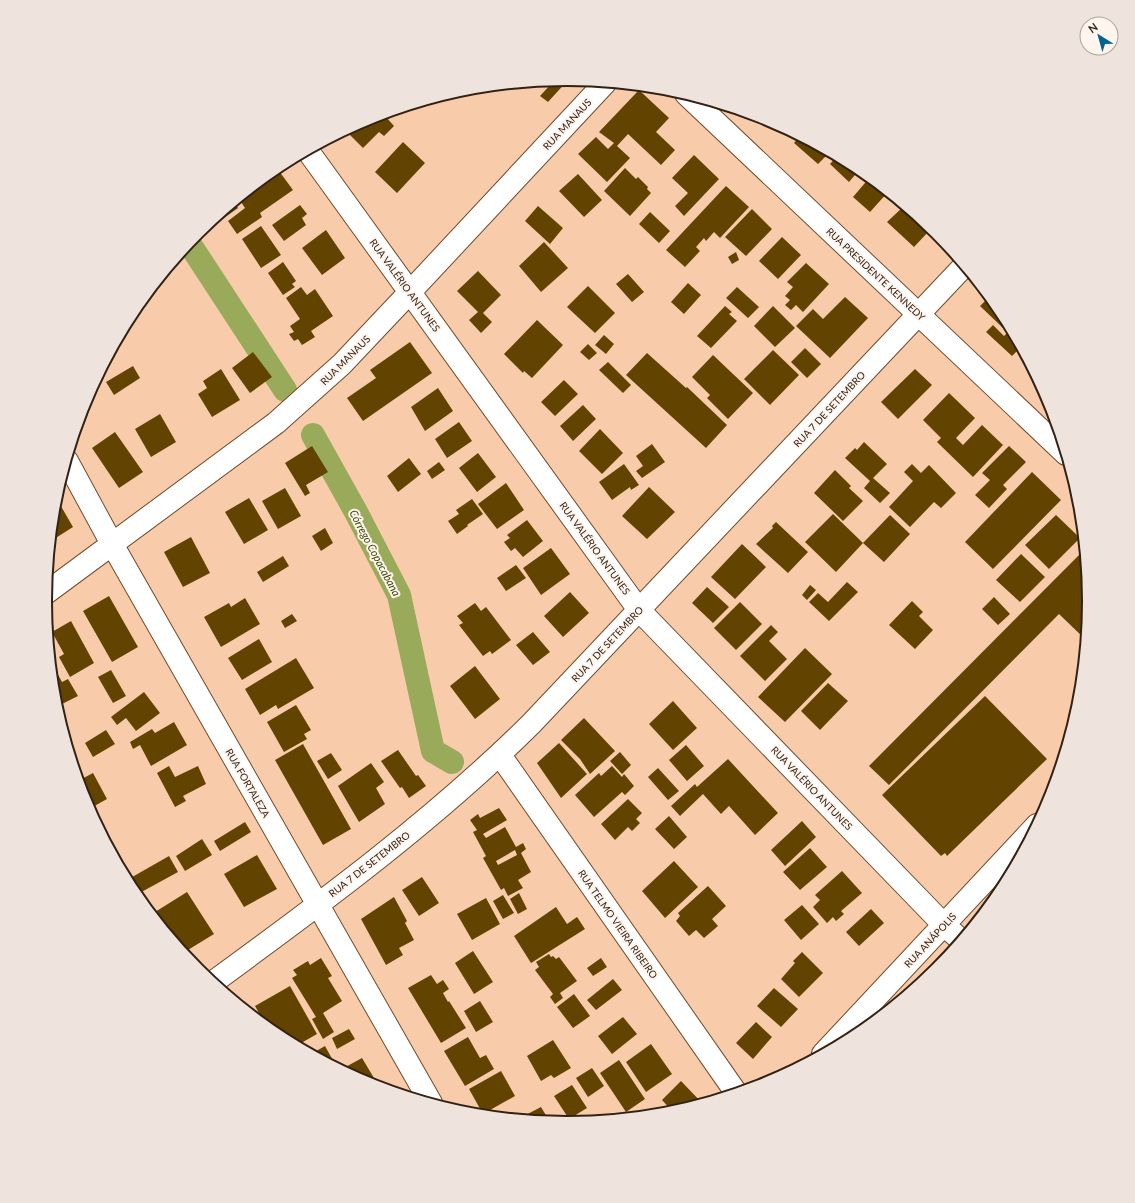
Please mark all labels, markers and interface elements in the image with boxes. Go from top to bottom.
north arrow [1079,16,1119,56]
text: N [1085,20,1100,35]
street label: RUA MANAUS [540,96,594,152]
street label: RUA PRESIDENTE KENNEDY [824,225,928,324]
street label: RUA VALÉRIO ANTUNES [367,236,443,334]
street label: RUA MANAUS [318,333,372,387]
street label: RUA 7 DE SETEMBRO [791,369,867,449]
street label: RUA VALÉRIO ANTUNES [557,499,633,597]
water label: Córrego Copacabana [347,507,404,598]
street label: RUA 7 DE SETEMBRO [569,604,645,684]
street label: RUA VALÉRIO ANTUNES [769,744,855,832]
street label: RUA FORTALEZA [223,746,273,820]
street label: RUA 7 DE SETEMBRO [326,829,412,899]
street label: RUA TELMO VIEIRA RIBEIRO [576,867,660,981]
street label: RUA ANÁPOLIS [902,910,958,970]

